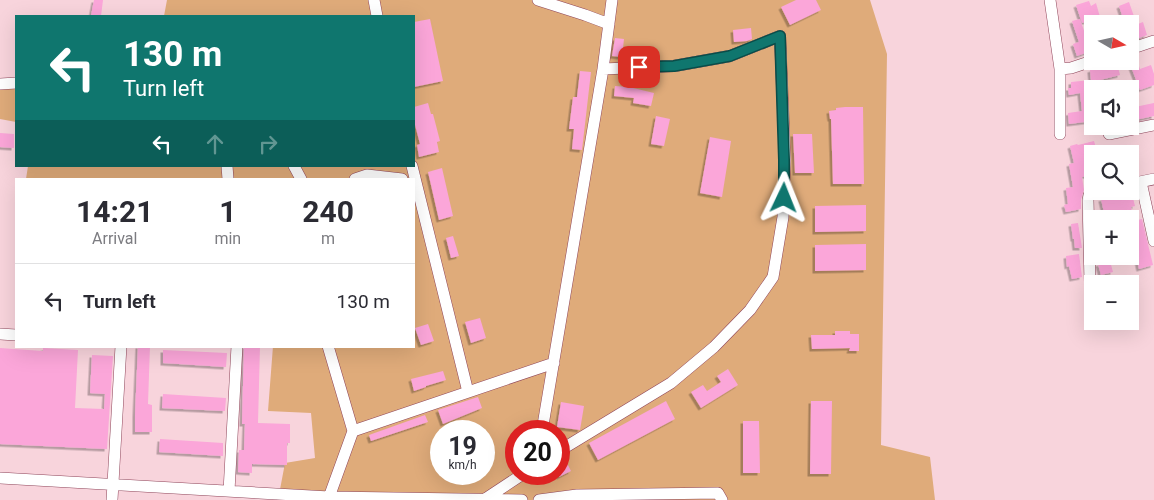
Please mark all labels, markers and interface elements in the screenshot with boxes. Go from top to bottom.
north arrow [1084,15,1139,70]
map controls [1084,15,1139,330]
text: 130 m [123,34,222,75]
icon: left [40,35,105,100]
pin [618,46,660,88]
icon: arrive [625,53,653,81]
text: Turn left [123,76,204,101]
button: sound [1084,80,1139,135]
icon: left [148,130,176,158]
icon: ahead [201,130,229,158]
icon: right [254,130,282,158]
button: search [1084,145,1139,200]
position arrow [757,171,809,223]
text: 14:21 [76,194,153,229]
text: 1 [219,194,236,229]
text: 240 [302,194,354,229]
button: + [1084,210,1139,265]
text: Arrival [92,229,137,248]
text: min [214,229,241,248]
text: m [321,229,335,248]
button: − [1084,275,1139,330]
icon: left [40,287,68,315]
text: Turn left [83,290,156,313]
text: 130 m [337,290,390,313]
speed limit sign: 20 [505,420,570,485]
text: 19 [448,432,477,461]
text: km/h [448,458,477,472]

